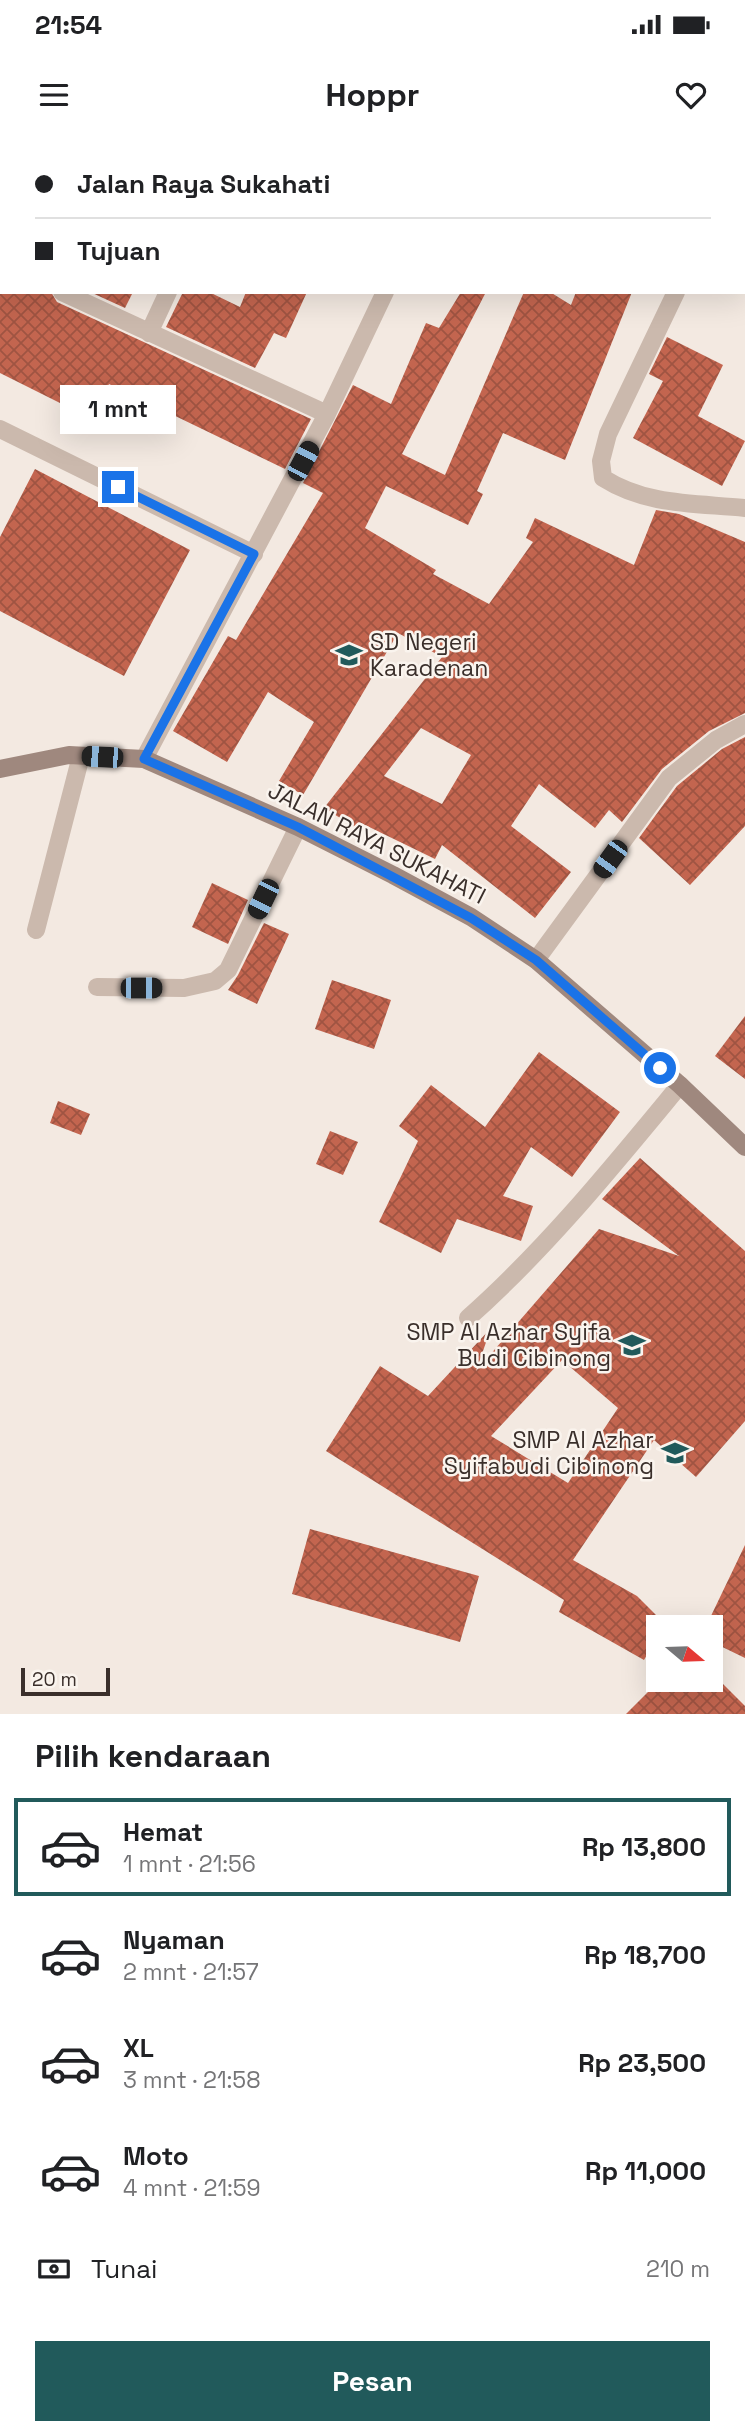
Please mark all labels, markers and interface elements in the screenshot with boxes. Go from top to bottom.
text: 21:54 [35,8,102,42]
text: Hoppr [325,75,420,115]
icon: menu [35,76,73,114]
icon: heart [672,76,710,114]
text: Jalan Raya Sukahati [77,167,330,201]
text: Tujuan [77,234,160,268]
callout: 1 mnt [60,386,176,434]
text: 1 mnt [88,394,148,424]
car [284,438,323,484]
route end [102,471,134,503]
place label: SD Negeri Karadenan [370,627,488,683]
school or university icon: SD Negeri Karadenan [334,640,364,670]
car [81,745,124,769]
street label: JALAN RAYA SUKAHATI [263,775,491,911]
car [590,836,631,882]
car [245,876,282,922]
car [121,978,163,999]
route start [644,1052,676,1084]
place label: SMP Al Azhar Syifa Budi Cibinong [407,1317,611,1373]
school or university icon: SMP Al Azhar Syifa Budi Cibinong [617,1330,647,1360]
place label: SMP Al Azhar Syifabudi Cibinong [444,1425,654,1481]
school or university icon: SMP Al Azhar Syifabudi Cibinong [660,1438,690,1468]
north arrow [646,1615,723,1692]
map controls [646,1615,723,1692]
scale bar [21,1665,110,1697]
text: 20 m [32,1667,77,1692]
text: Pilih kendaraan [35,1736,271,1776]
text: Hemat [123,1815,203,1849]
icon: car [39,1816,102,1879]
text: Rp 13,800 [582,1830,706,1864]
text: 1 mnt · 21:56 [123,1849,256,1879]
text: Nyaman [123,1923,225,1957]
icon: car [39,1924,102,1987]
text: Rp 18,700 [584,1938,706,1972]
text: 2 mnt · 21:57 [123,1957,259,1987]
text: XL [123,2031,154,2065]
icon: car [39,2032,102,2095]
text: Rp 23,500 [578,2046,706,2080]
text: 3 mnt · 21:58 [123,2065,260,2095]
text: Moto [123,2139,189,2173]
icon: car [39,2140,102,2203]
text: Rp 11,000 [585,2154,706,2188]
text: 4 mnt · 21:59 [123,2173,261,2203]
icon: cash [35,2250,73,2288]
text: Tunai [91,2252,157,2286]
text: 210 m [646,2254,710,2284]
button: Pesan [35,2341,710,2421]

